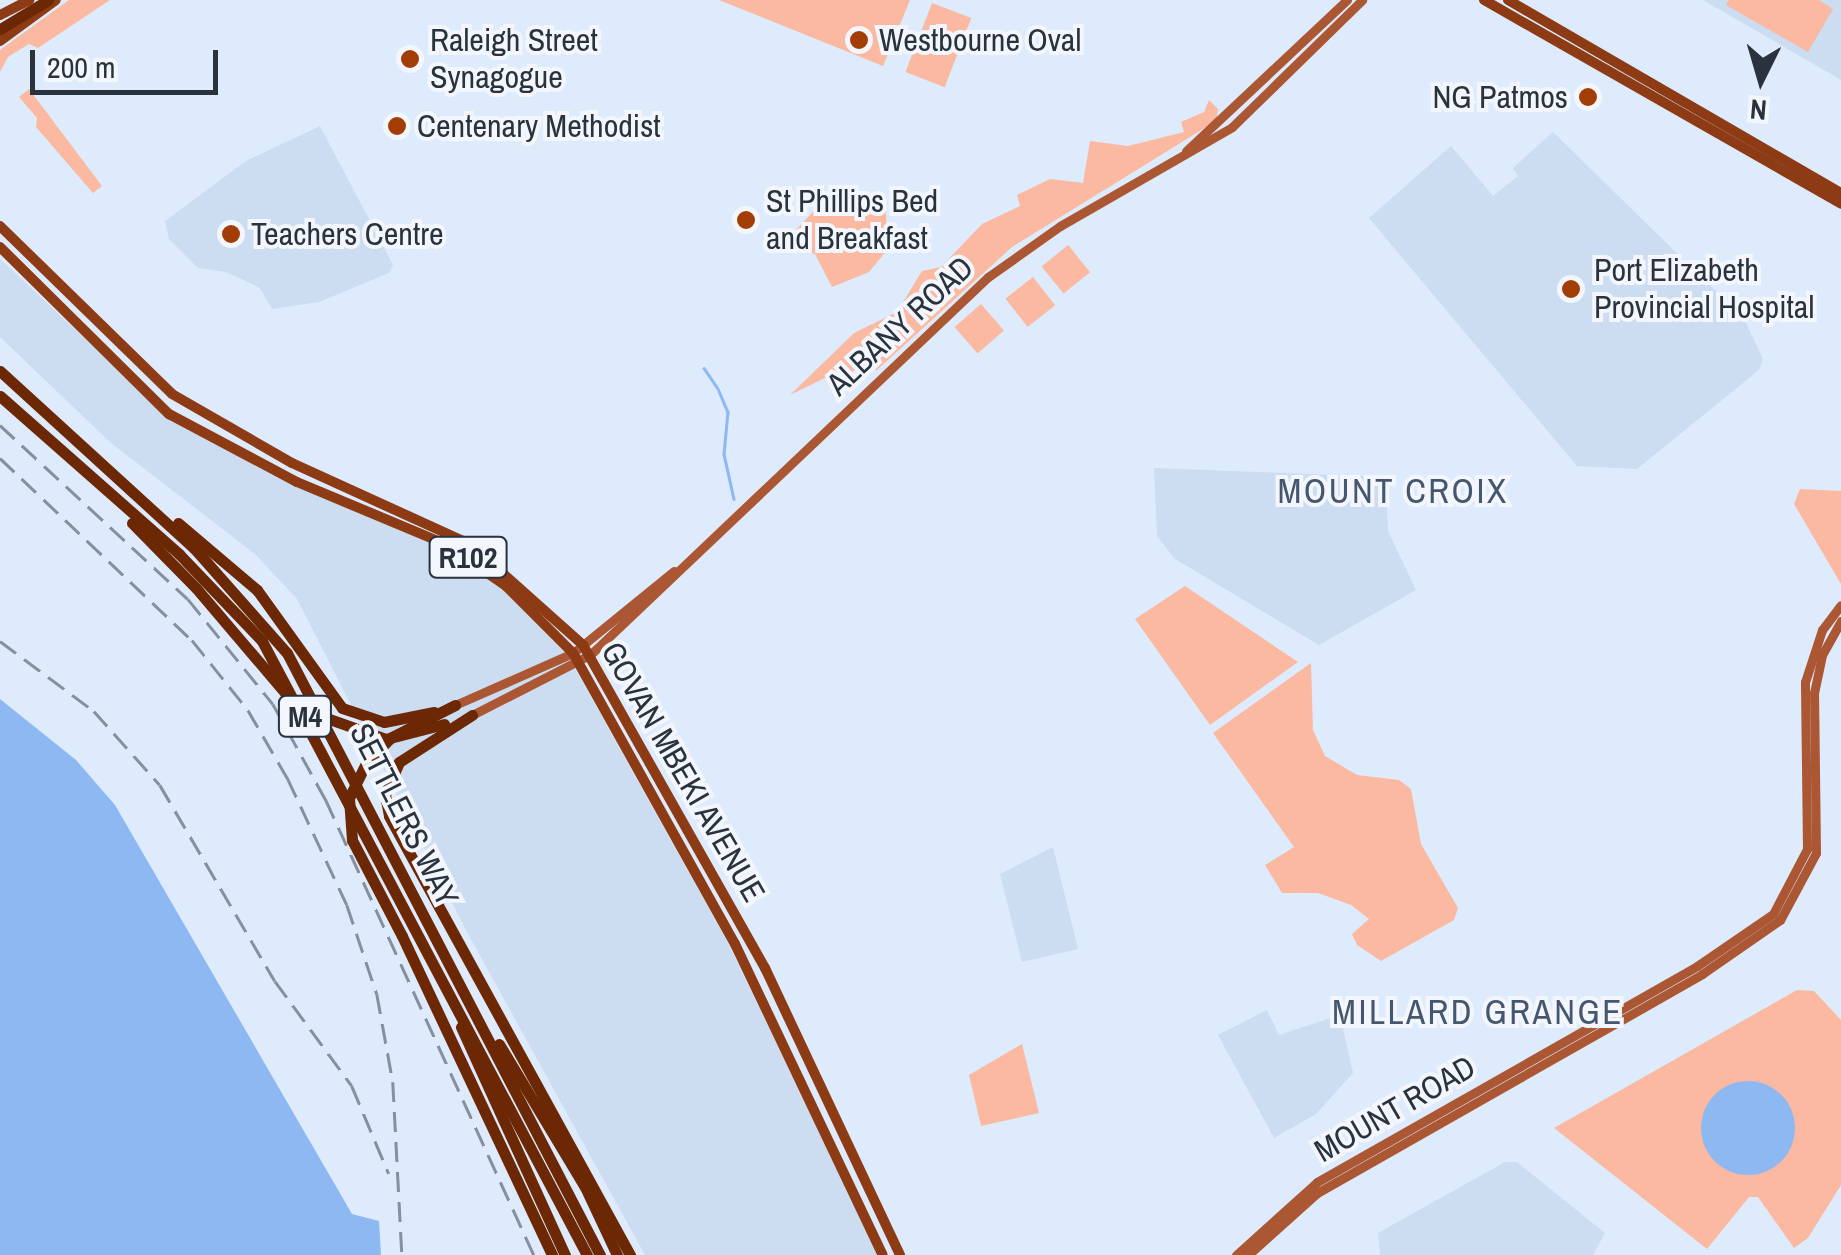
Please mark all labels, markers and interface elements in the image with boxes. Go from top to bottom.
place label: Westbourne Oval [879,21,1081,59]
place label: Raleigh Street Synagogue [430,22,598,97]
marker: Westbourne Oval [848,29,870,51]
scale bar [35,30,222,92]
north arrow [1711,30,1811,130]
text: 200 m [47,47,115,87]
marker: Raleigh Street Synagogue [399,48,421,70]
place label: NG Patmos [1432,78,1568,116]
marker: NG Patmos [1577,86,1599,108]
text: N [1748,90,1768,130]
place label: Centenary Methodist [417,107,661,145]
marker: Centenary Methodist [386,115,408,137]
place label: St Phillips Bed and Breakfast [766,183,938,258]
marker: St Phillips Bed and Breakfast [735,209,757,231]
place label: Teachers Centre [251,215,444,253]
marker: Teachers Centre [220,223,242,245]
street label: ALBANY ROAD [819,248,981,404]
place label: Port Elizabeth Provincial Hospital [1594,252,1814,327]
marker: Port Elizabeth Provincial Hospital [1558,276,1584,302]
district label: MOUNT CROIX [1277,470,1509,512]
road number: R102 [428,532,508,582]
street label: GOVAN MBEKI AVENUE [593,635,773,909]
road number: M4 [278,691,332,741]
street label: SETTLERS WAY [342,717,466,913]
district label: MILLARD GRANGE [1332,991,1624,1033]
street label: MOUNT ROAD [1308,1048,1482,1170]

